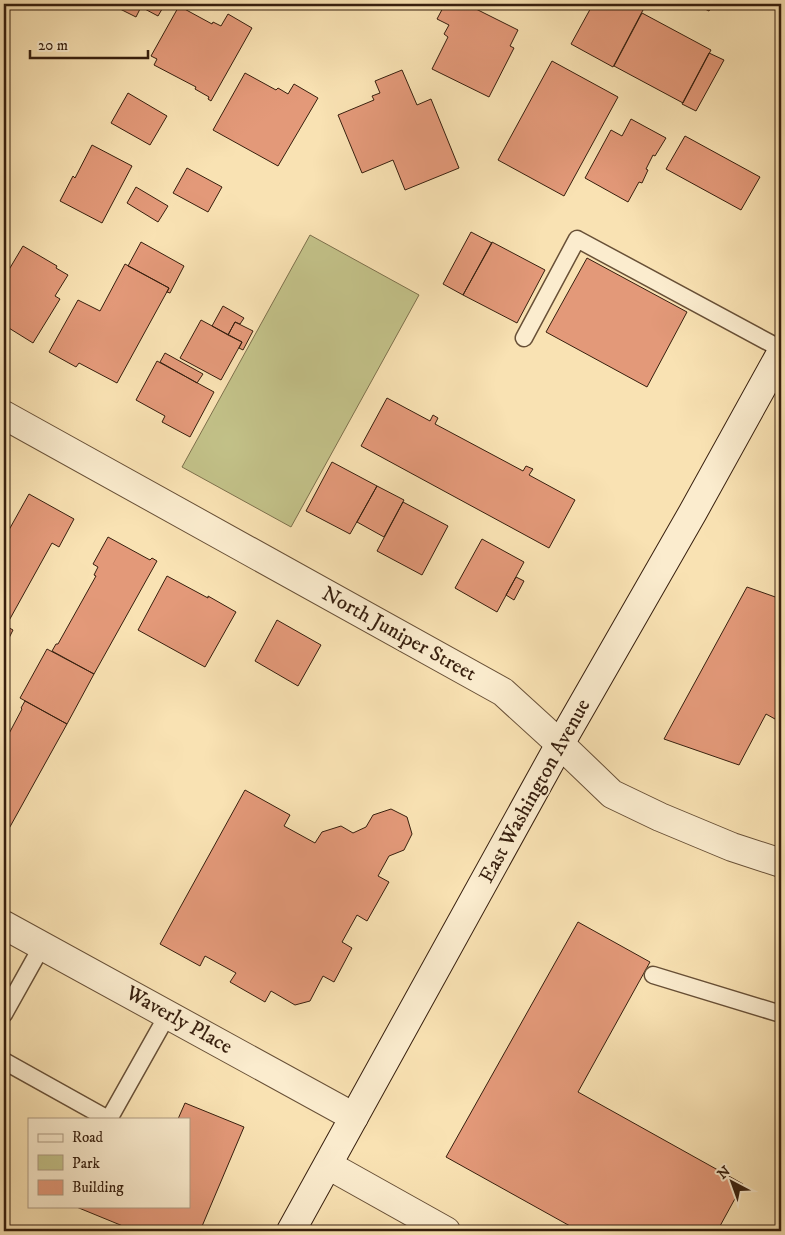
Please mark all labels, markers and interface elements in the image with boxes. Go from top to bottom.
scale bar [30,28,148,60]
text: 20 m [38,36,68,55]
street label: North Juniper Street [317,581,481,687]
street label: East Washington Avenue [474,694,597,888]
street label: Waverly Place [120,980,237,1060]
legend [28,1118,190,1208]
text: Road [72,1128,104,1147]
text: Park [72,1154,101,1173]
north arrow [708,1158,758,1208]
text: N [714,1162,735,1184]
text: Building [72,1178,124,1197]

